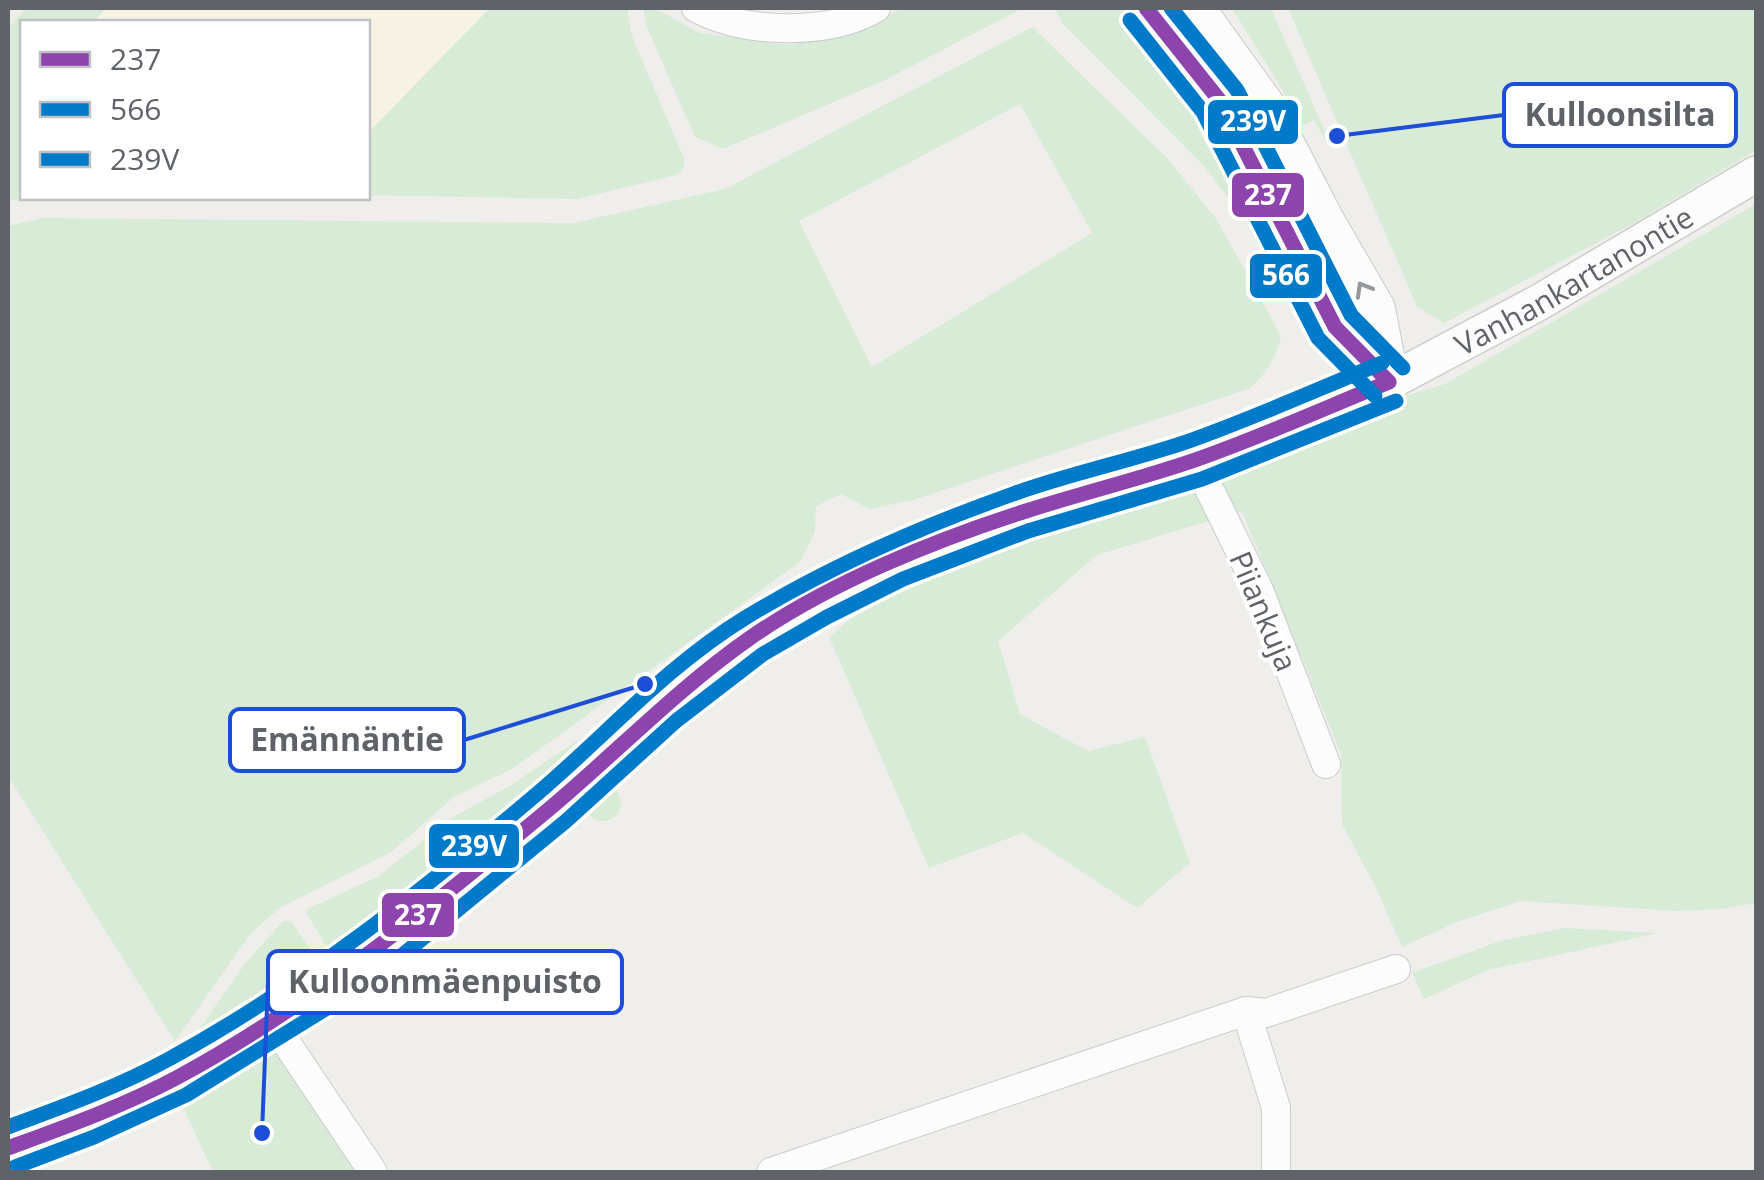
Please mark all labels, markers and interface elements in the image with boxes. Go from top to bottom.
legend [20,20,370,200]
text: 237 [110,38,161,79]
callout: Kulloonsilta [1504,84,1736,146]
text: 566 [110,88,161,129]
text: Kulloonsilta [1524,92,1716,135]
line badge: 239V [1206,98,1300,146]
text: 239V [1220,101,1287,139]
text: 239V [110,138,179,179]
line badge: 237 [1230,171,1306,219]
text: 237 [1244,175,1292,213]
street label: Vanhankartanontie [1447,195,1700,364]
line badge: 566 [1248,252,1324,300]
text: 566 [1262,255,1310,293]
one-way arrow [1356,282,1375,300]
street label: Piiankuja [1220,545,1308,677]
callout: Emännäntie [230,709,464,771]
text: Emännäntie [250,717,444,760]
line badge: 239V [427,822,521,870]
text: 239V [441,826,508,864]
line badge: 237 [380,891,456,939]
text: 237 [394,895,442,933]
callout: Kulloonmäenpuisto [268,951,622,1013]
text: Kulloonmäenpuisto [288,959,602,1002]

